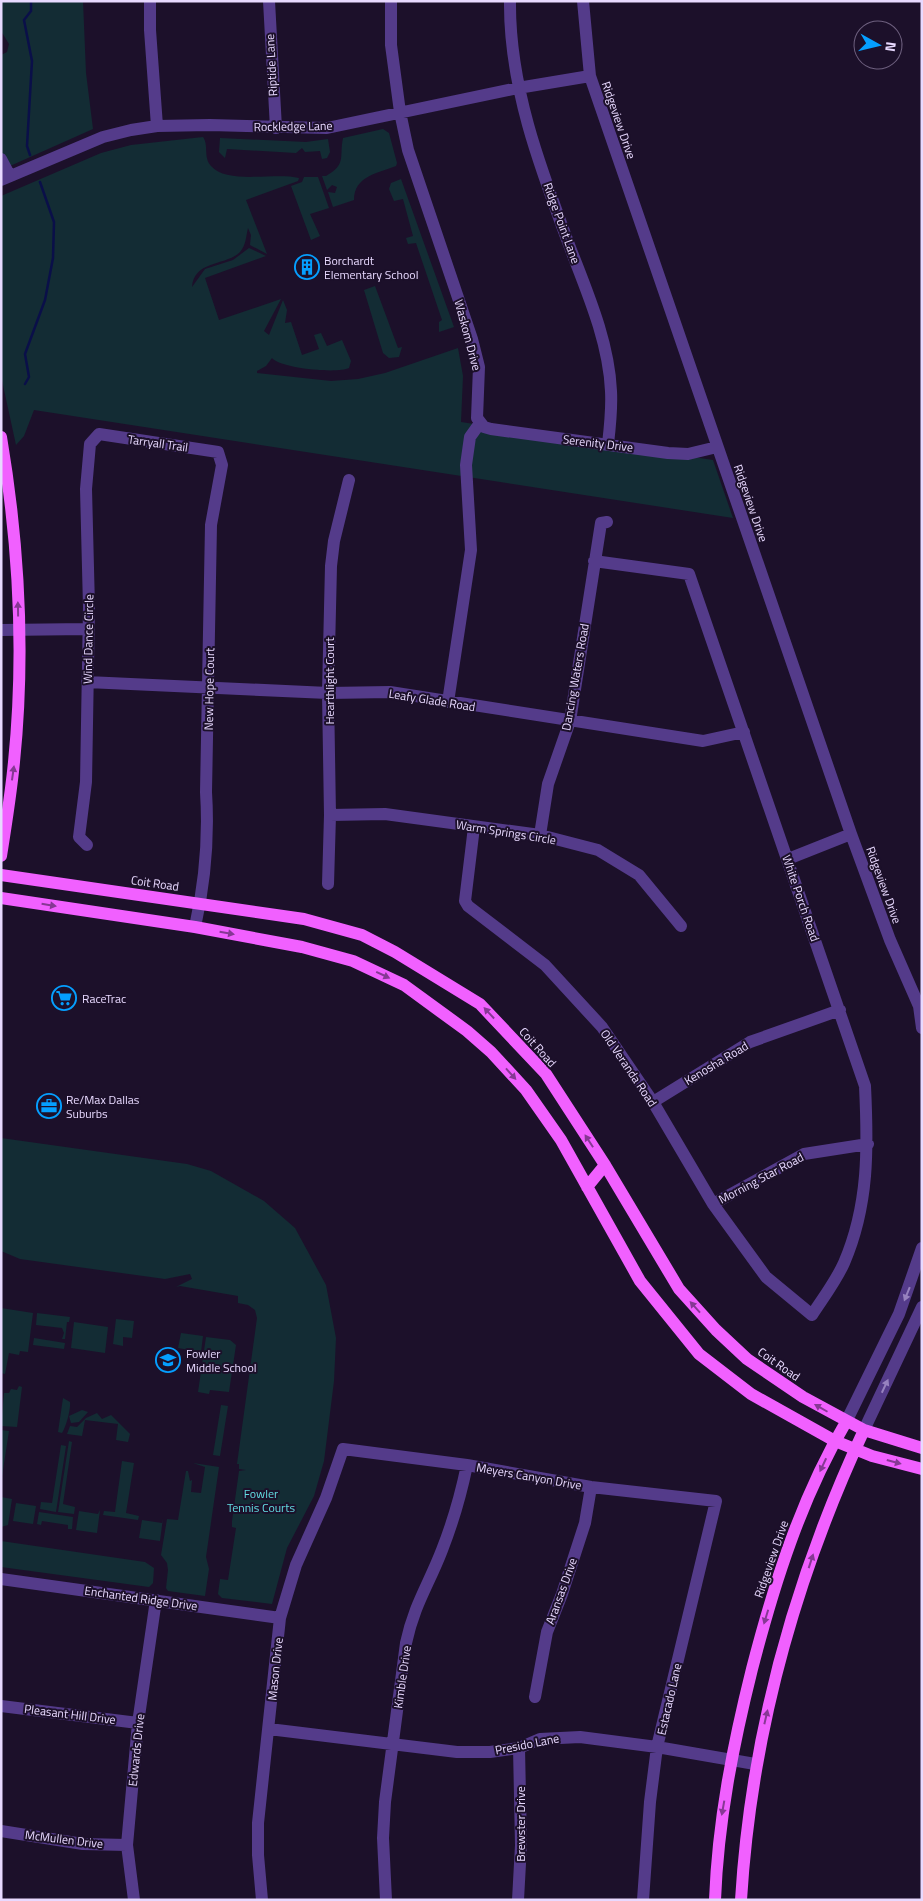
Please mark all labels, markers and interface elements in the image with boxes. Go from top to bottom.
north arrow [853,20,903,70]
street label: Riptide Lane [260,33,282,97]
text: N [880,41,902,53]
street label: Ridgeview Drive [597,79,641,161]
street label: Rockledge Lane [253,116,333,136]
street label: Ridge Point Lane [539,180,585,266]
place label: Borchardt Elementary School [324,251,418,284]
building icon: Borchardt Elementary School [294,254,320,280]
street label: Waskom Drive [449,297,487,373]
street label: Tarryall Trail [127,429,189,457]
street label: Serenity Drive [562,429,634,457]
street label: Ridgeview Drive [729,462,773,544]
street label: Wind Dance Circle [78,594,98,684]
one-way arrow [14,601,22,617]
street label: Dancing Waters Road [556,622,594,732]
street label: Hearthlight Court [320,637,339,725]
street label: New Hope Court [199,647,219,731]
street label: Leafy Glade Road [387,684,477,716]
one-way arrow [9,764,17,780]
street label: Warm Springs Circle [455,815,557,849]
street label: Ridgeview Drive [861,844,907,926]
street label: White Porch Road [777,852,825,944]
street label: Coit Road [130,870,180,896]
one-way arrow [42,901,58,909]
one-way arrow [220,930,236,938]
one-way arrow [376,971,391,979]
supermarket icon: RaceTrac [51,985,77,1011]
place label: RaceTrac [82,989,126,1008]
one-way arrow [483,1008,495,1020]
street label: Coit Road [515,1023,561,1071]
street label: Old Veranda Road [596,1025,662,1111]
street label: Kenosha Road [680,1036,752,1090]
one-way arrow [505,1067,517,1079]
place label: Re/Max Dallas Suburbs [66,1090,140,1123]
office icon: Re/Max Dallas Suburbs [36,1093,62,1119]
one-way arrow [584,1134,594,1147]
street label: Morning Star Road [715,1147,807,1209]
one-way arrow [902,1287,910,1301]
one-way arrow [689,1301,701,1313]
street label: Coit Road [754,1342,804,1386]
place label: Fowler Middle School [186,1344,257,1377]
school or university icon: Fowler Middle School [155,1347,181,1373]
one-way arrow [881,1379,889,1393]
one-way arrow [815,1403,828,1412]
street label: Meyers Canyon Drive [475,1457,583,1495]
one-way arrow [819,1458,827,1472]
one-way arrow [887,1458,902,1466]
park label: Fowler Tennis Courts [227,1484,295,1517]
street label: Ridgeview Drive [749,1518,793,1600]
one-way arrow [808,1554,815,1569]
street label: Aransas Drive [540,1555,582,1627]
street label: Enchanted Ridge Drive [83,1581,199,1615]
one-way arrow [761,1609,769,1624]
street label: Mason Drive [262,1637,288,1701]
street label: Kimble Drive [388,1644,416,1710]
street label: Estacado Lane [652,1661,686,1737]
street label: Pleasant Hill Drive [23,1699,117,1729]
one-way arrow [762,1709,770,1724]
street label: Edwards Drive [123,1713,149,1787]
street label: Presido Lane [493,1728,561,1760]
street label: Brewster Drive [511,1786,530,1862]
one-way arrow [719,1800,727,1816]
street label: McMullen Drive [24,1825,104,1853]

